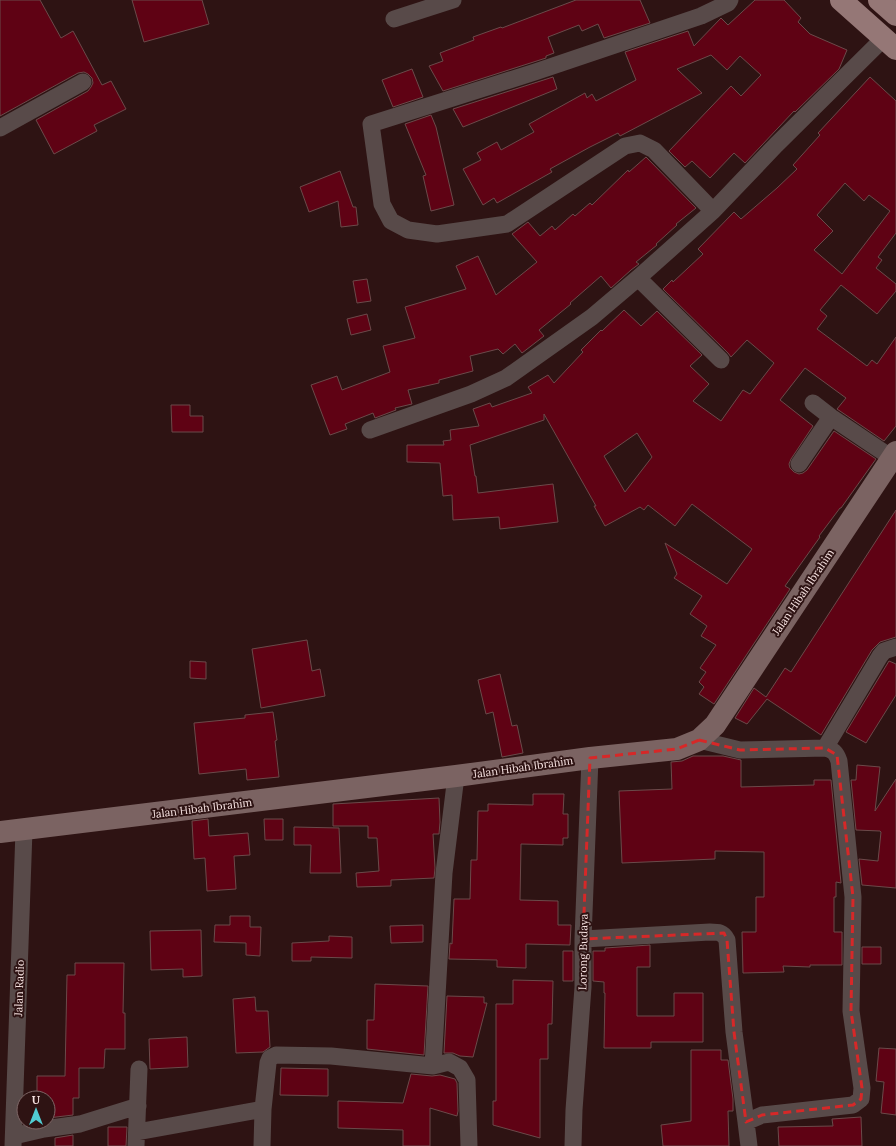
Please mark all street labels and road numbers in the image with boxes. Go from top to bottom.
street label: Jalan Hibah Ibrahim [768,546,837,639]
street label: Jalan Hibah Ibrahim [471,753,574,781]
street label: Jalan Hibah Ibrahim [150,795,253,821]
street label: Lorong Budaya [575,913,591,990]
street label: Jalan Radio [11,959,27,1017]

